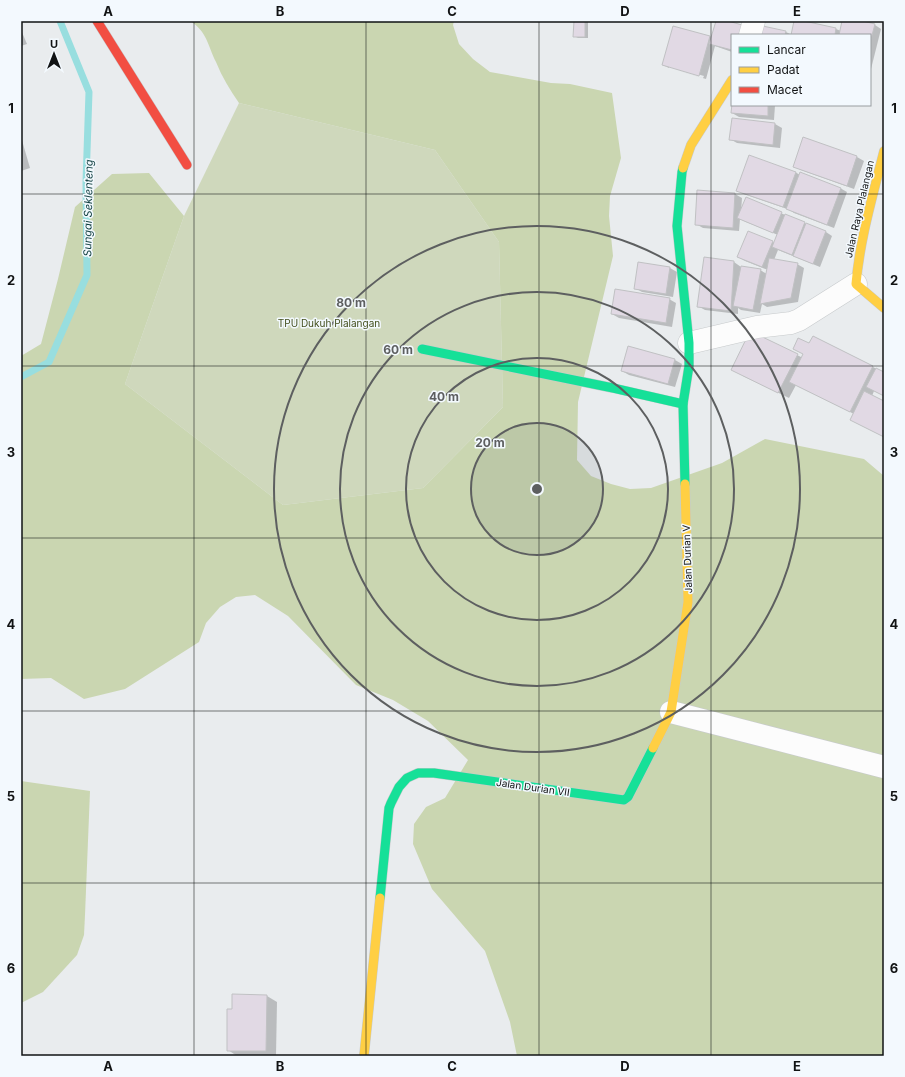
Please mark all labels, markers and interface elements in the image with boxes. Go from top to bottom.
text: A [103,3,113,19]
text: B [276,3,285,19]
text: C [447,3,457,19]
text: D [620,3,630,19]
text: E [793,3,801,19]
north arrow [34,34,74,74]
legend [731,34,871,106]
text: U [50,37,58,51]
text: Lancar [767,42,806,57]
text: Padat [767,62,799,77]
text: Macet [767,82,802,97]
text: 1 [8,100,14,116]
text: 1 [891,100,897,116]
water label: Sungai Seklenteng [80,159,96,257]
street label: Jalan Raya Plalangan [842,159,876,259]
text: 2 [7,272,15,288]
text: 2 [890,272,898,288]
text: 80 m [336,295,366,310]
park label: TPU Dukuh Plalangan [278,317,380,329]
text: 60 m [383,342,413,357]
text: 40 m [429,389,459,404]
text: 20 m [475,435,505,450]
text: 3 [7,444,15,460]
text: 3 [890,444,898,460]
centre of rings [530,482,544,496]
street label: Jalan Durian V [680,524,694,594]
text: 4 [7,616,16,632]
text: 4 [890,616,899,632]
street label: Jalan Durian VII [495,776,571,798]
text: 5 [7,788,15,804]
text: 5 [890,788,898,804]
text: 6 [7,960,15,976]
text: 6 [890,960,898,976]
text: A [103,1058,113,1074]
text: B [276,1058,285,1074]
text: C [447,1058,457,1074]
text: D [620,1058,630,1074]
text: E [793,1058,801,1074]

